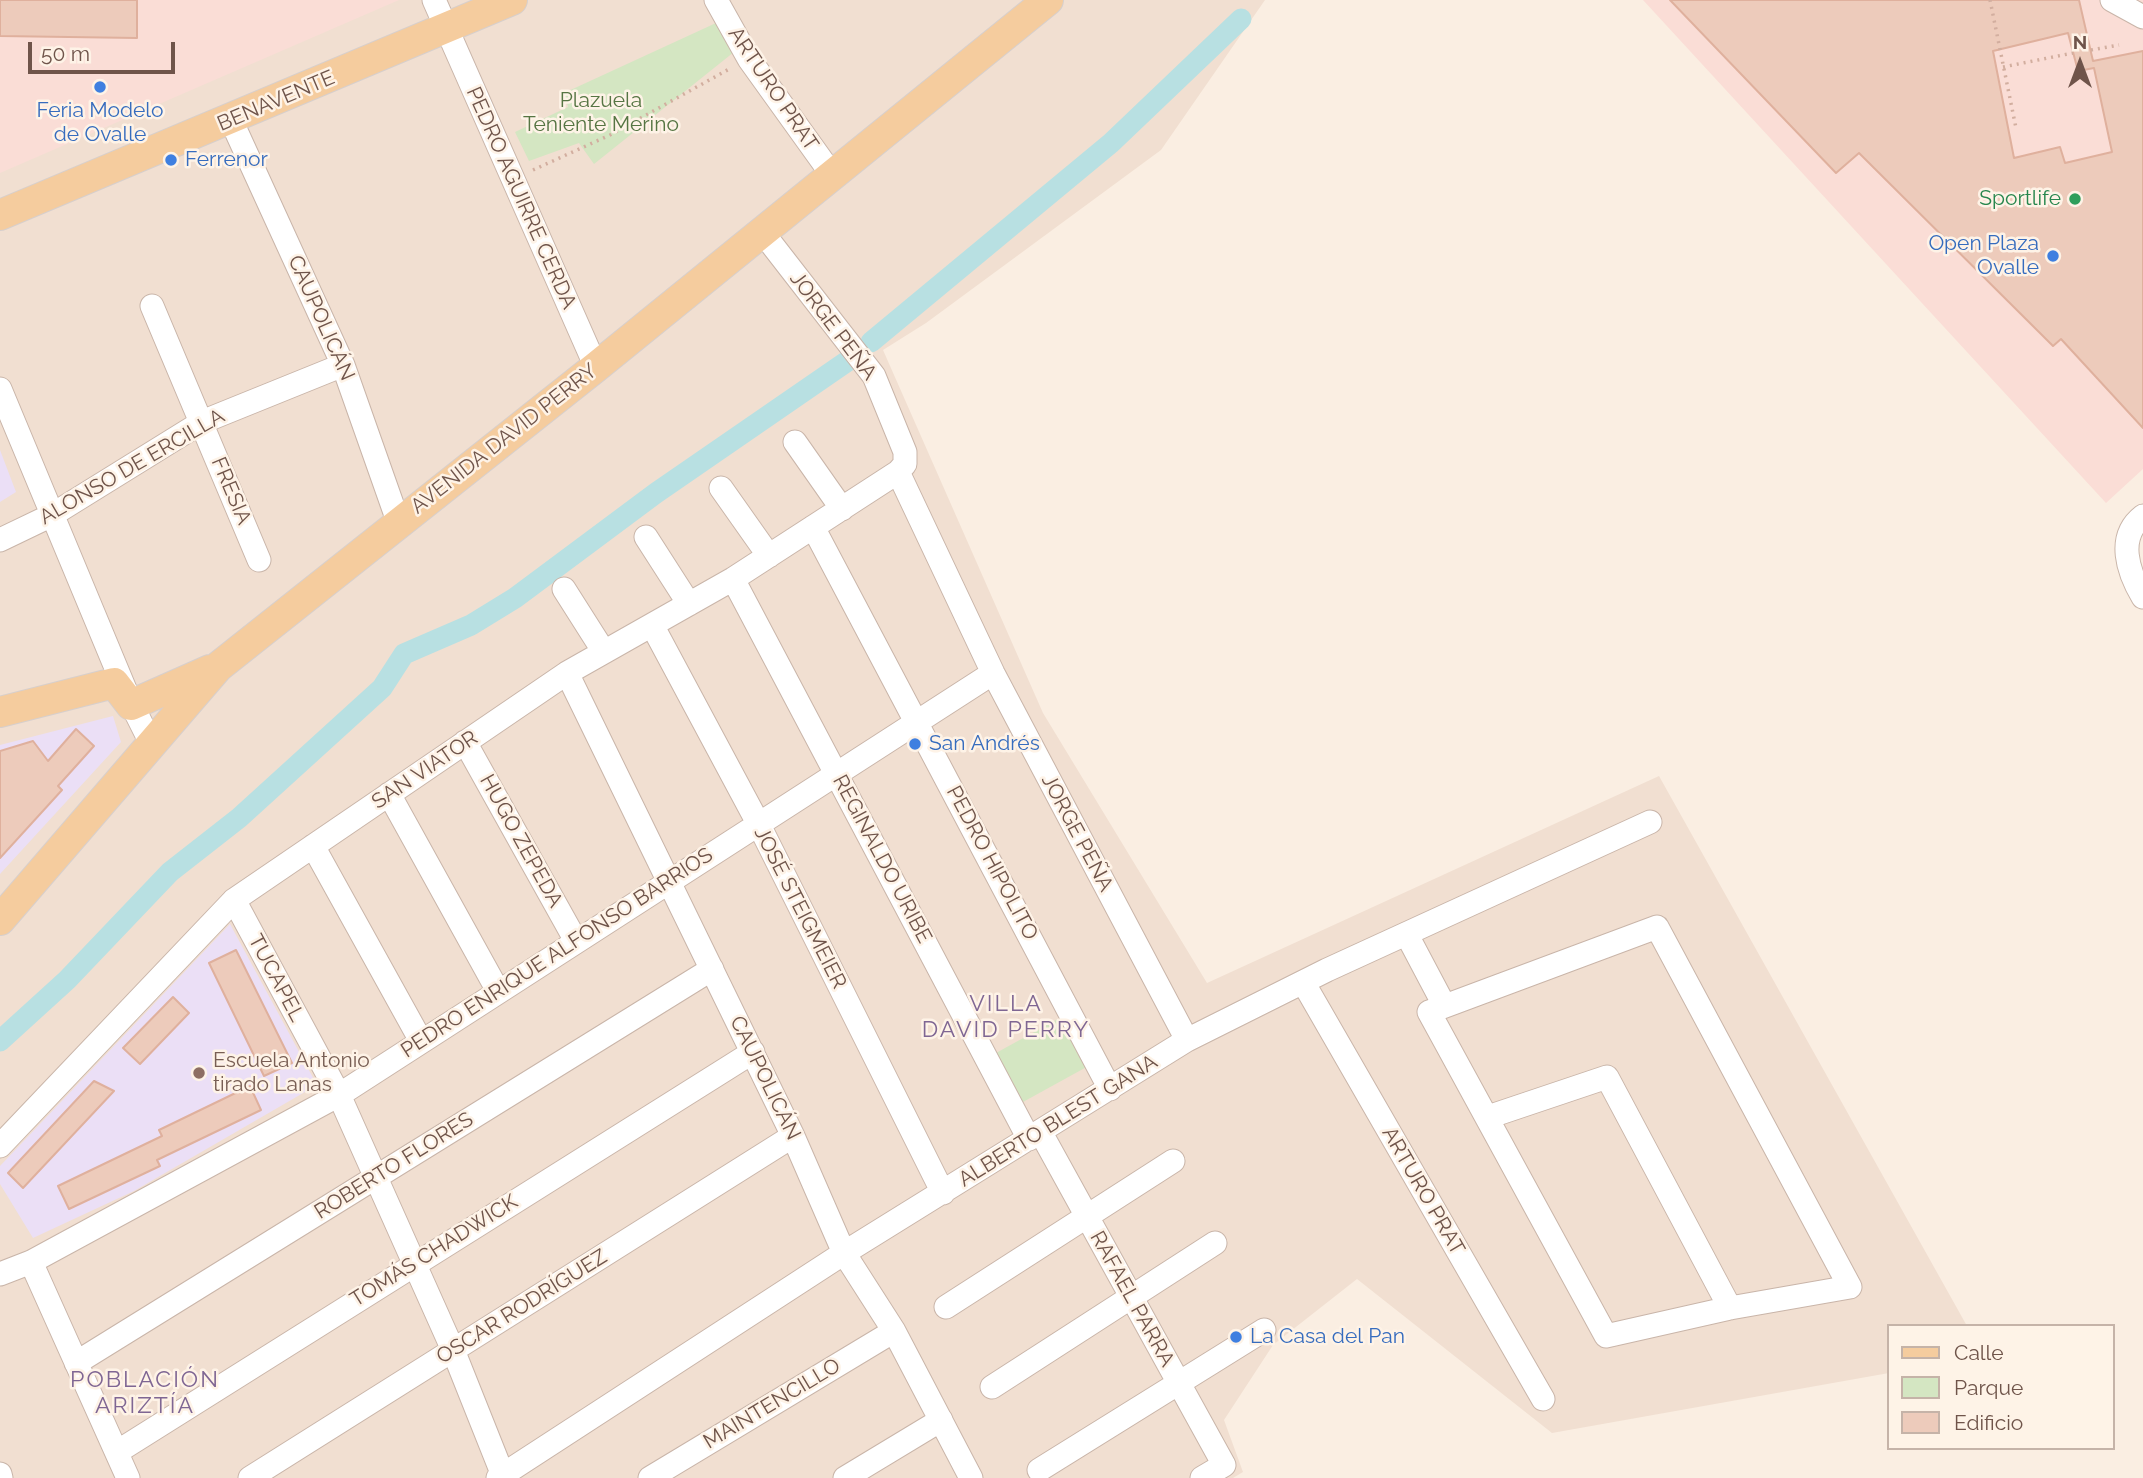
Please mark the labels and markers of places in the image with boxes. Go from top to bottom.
marker: Feria Modelo de Ovalle [92,79,108,95]
place label: Feria Modelo de Ovalle [36,98,164,148]
place label: Ferrenor [185,147,268,173]
marker: Ferrenor [163,152,179,168]
place label: Sportlife [1979,186,2061,212]
marker: Sportlife [2067,191,2083,207]
place label: Open Plaza Ovalle [1928,231,2039,281]
marker: Open Plaza Ovalle [2045,248,2061,264]
place label: San Andrés [929,731,1040,757]
marker: San Andrés [907,736,923,752]
place label: Escuela Antonio tirado Lanas [213,1048,370,1098]
marker: Escuela Antonio tirado Lanas [191,1065,207,1081]
place label: La Casa del Pan [1250,1324,1405,1350]
marker: La Casa del Pan [1228,1329,1244,1345]

